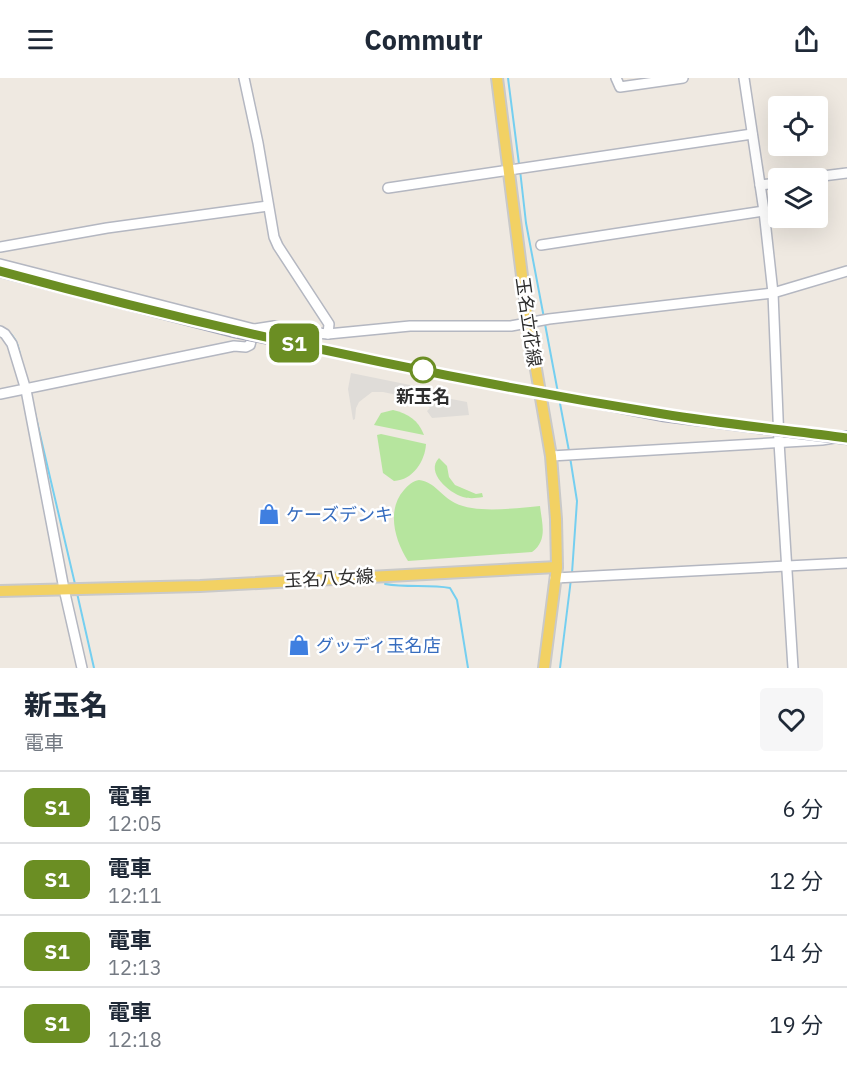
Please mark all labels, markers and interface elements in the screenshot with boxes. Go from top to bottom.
text: Commutr [364,22,483,57]
icon: menu [24,23,57,56]
icon: share [790,23,823,56]
map controls [768,96,828,228]
button: locate [768,96,828,156]
button: layers [768,168,828,228]
street label: 玉名立花線 [511,276,547,368]
line badge: S1 [267,324,321,362]
text: S1 [281,329,307,357]
marker: 新玉名 [410,357,436,383]
place label: 新玉名 [396,385,450,408]
shop icon: ケーズデンキ [257,502,281,526]
place label: ケーズデンキ [286,503,393,526]
street label: 玉名八女線 [283,564,375,592]
shop icon: グッディ玉名店 [287,633,311,657]
place label: グッディ玉名店 [316,634,441,657]
text: 新玉名 [24,686,108,723]
button: heart [760,688,823,751]
text: 電車 [24,729,64,756]
text: 電車 [108,781,152,810]
text: S1 [44,793,70,821]
text: 6 分 [783,794,823,823]
text: 12:05 [108,810,162,837]
text: 電車 [108,853,152,882]
text: S1 [44,865,70,893]
text: 12 分 [769,866,823,895]
text: 12:11 [108,882,162,909]
text: 電車 [108,925,152,954]
text: S1 [44,937,70,965]
text: 14 分 [769,938,823,967]
text: 12:13 [108,954,162,981]
text: 電車 [108,997,152,1026]
text: S1 [44,1009,70,1037]
text: 19 分 [769,1010,823,1039]
text: 12:18 [108,1026,162,1053]

